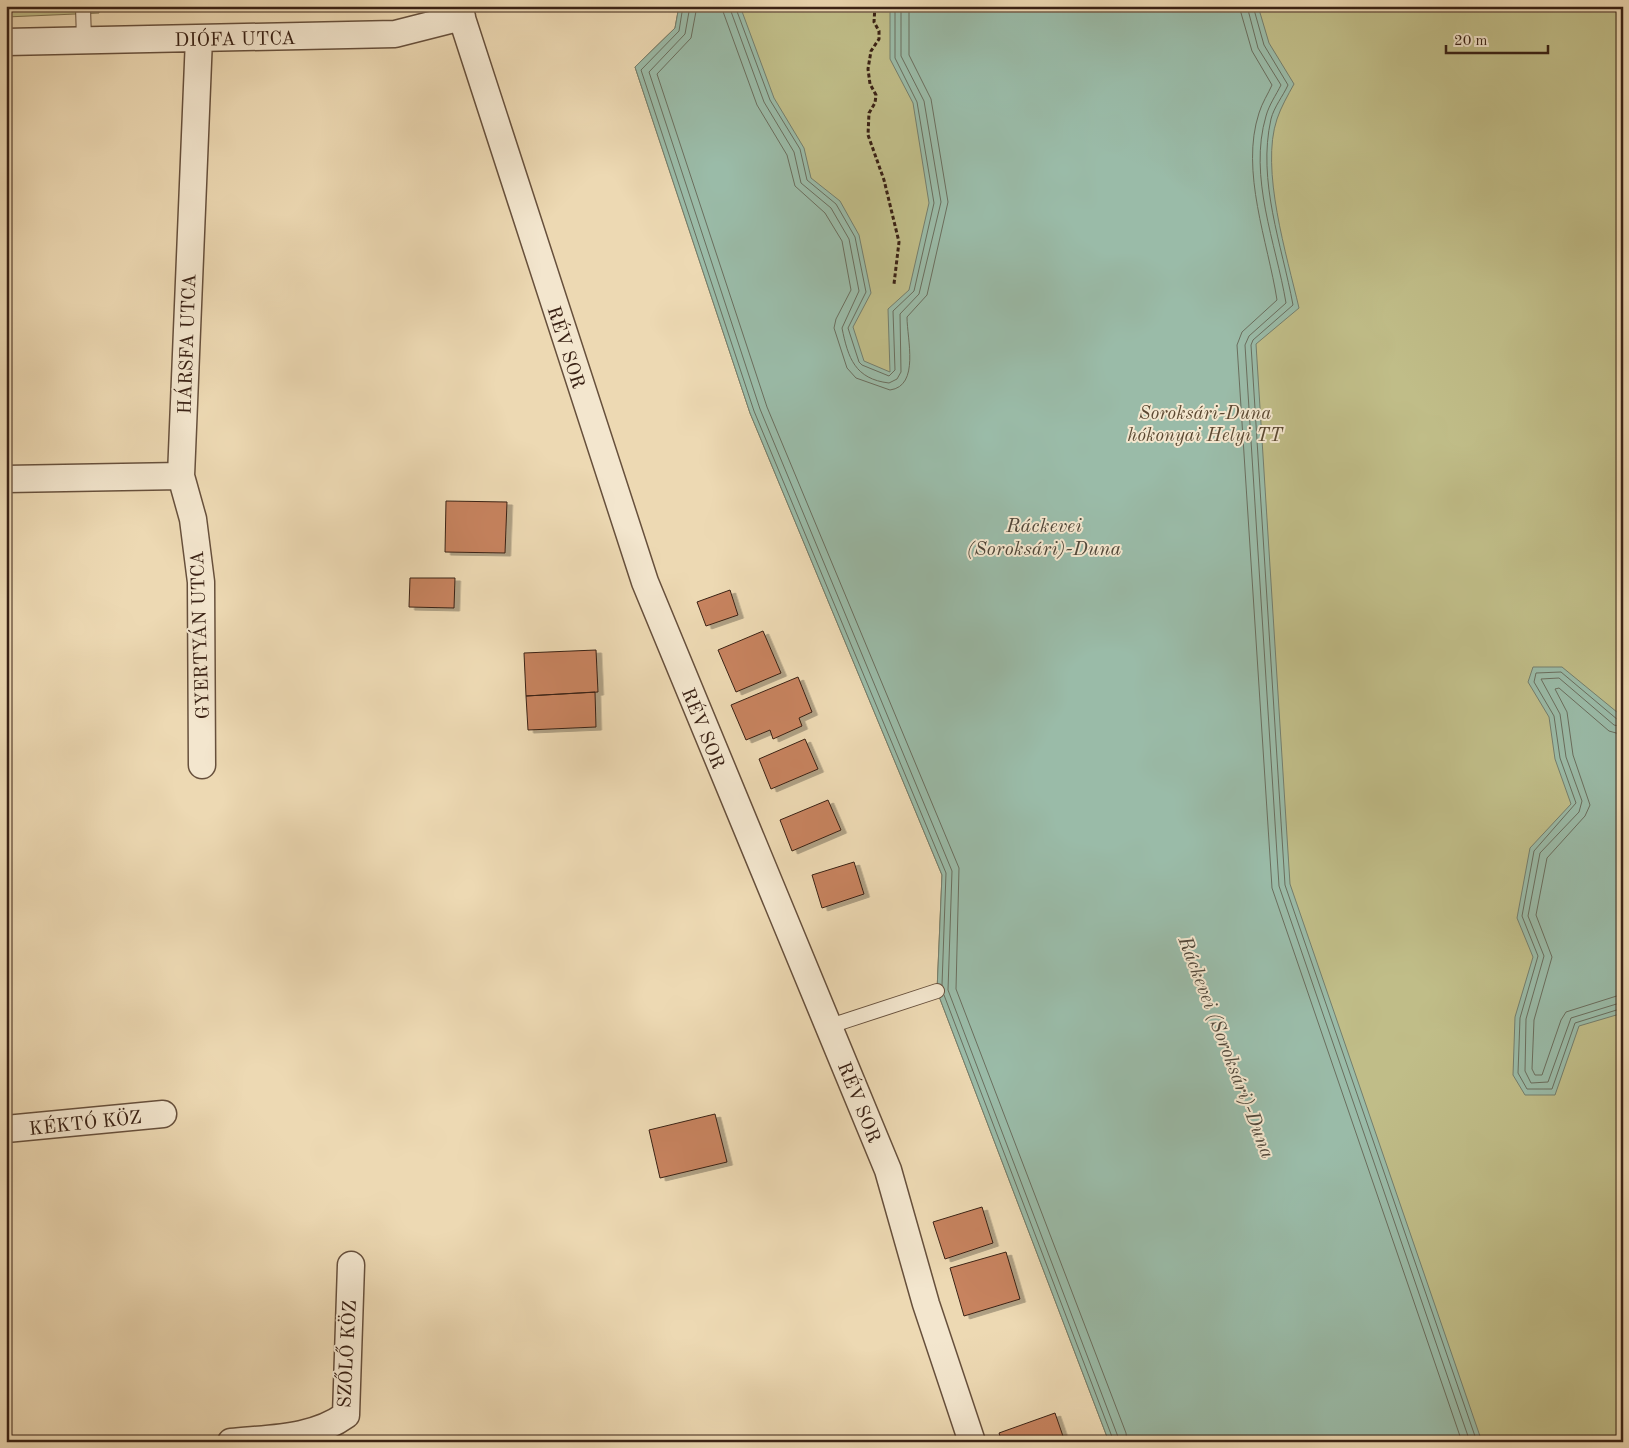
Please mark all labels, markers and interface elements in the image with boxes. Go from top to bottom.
scale bar [1446,22,1549,54]
street label: DIÓFA UTCA [174,25,296,51]
text: 20 m [1454,34,1488,49]
street label: HÁRSFA UTCA [173,273,200,415]
street label: RÉV SOR [542,303,591,391]
park label: Soroksári-Duna hókonyai Helyi TT [1127,405,1284,446]
water label: Ráckevei (Soroksári)-Duna [967,517,1122,560]
street label: GYERTYÁN UTCA [185,550,214,720]
street label: RÉV SOR [677,684,730,772]
water label: Ráckevei (Soroksári)-Duna [1173,933,1277,1162]
street label: RÉV SOR [833,1058,886,1146]
street label: KÉKTÓ KÖZ [27,1104,143,1140]
street label: SZŐLŐ KÖZ [331,1299,361,1409]

